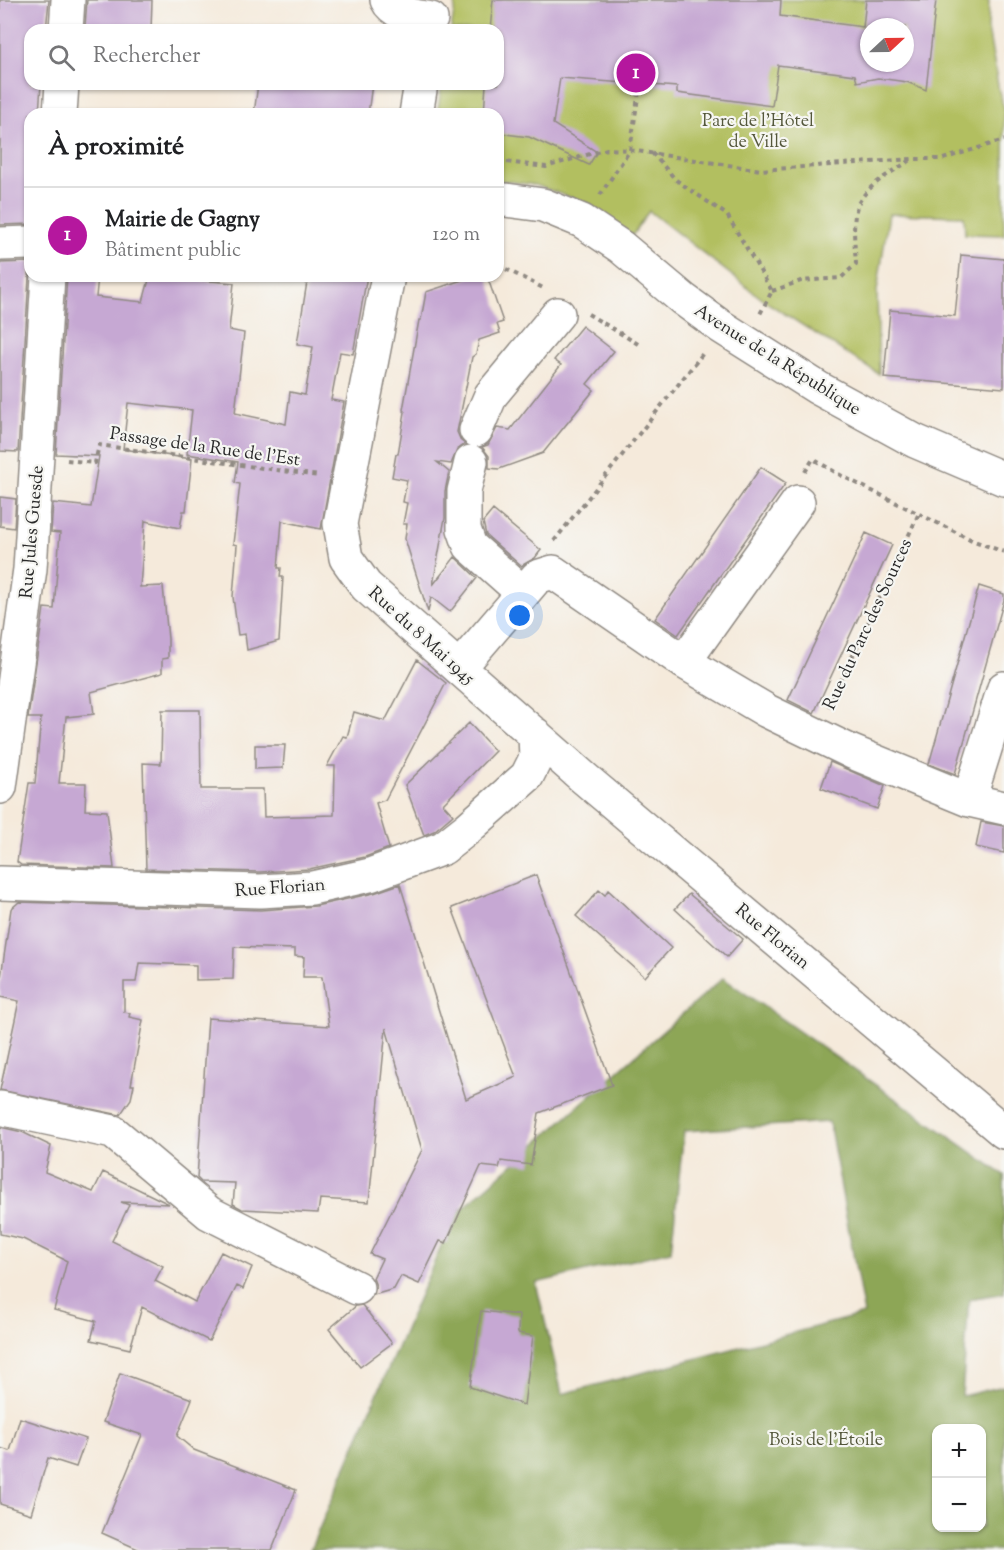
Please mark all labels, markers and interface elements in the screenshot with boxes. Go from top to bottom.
north arrow [860,18,914,72]
search box [24,24,504,90]
icon: search [45,41,78,74]
text: Rechercher [93,41,200,73]
pin: 1 [616,50,656,96]
park label: Parc de l'Hôtel de Ville [702,109,814,156]
text: À proximité [48,129,184,166]
text: Mairie de Gagny [105,205,260,237]
text: 1 [64,221,71,250]
text: 120 m [432,221,480,250]
text: Bâtiment public [105,237,241,266]
street label: Avenue de la République [688,299,865,423]
street label: Passage de la Rue de l'Est [108,422,301,474]
street label: Rue Jules Guesde [14,464,52,600]
street label: Rue du Parc des Sources [818,535,920,715]
street label: Rue du 8 Mai 1945 [362,581,480,692]
your location [505,601,534,630]
street label: Rue Florian [234,873,327,905]
street label: Rue Florian [729,899,815,977]
map controls [932,1424,986,1532]
button: + [932,1424,986,1478]
park label: Bois de l'Étoile [769,1428,883,1454]
button: − [932,1478,986,1532]

